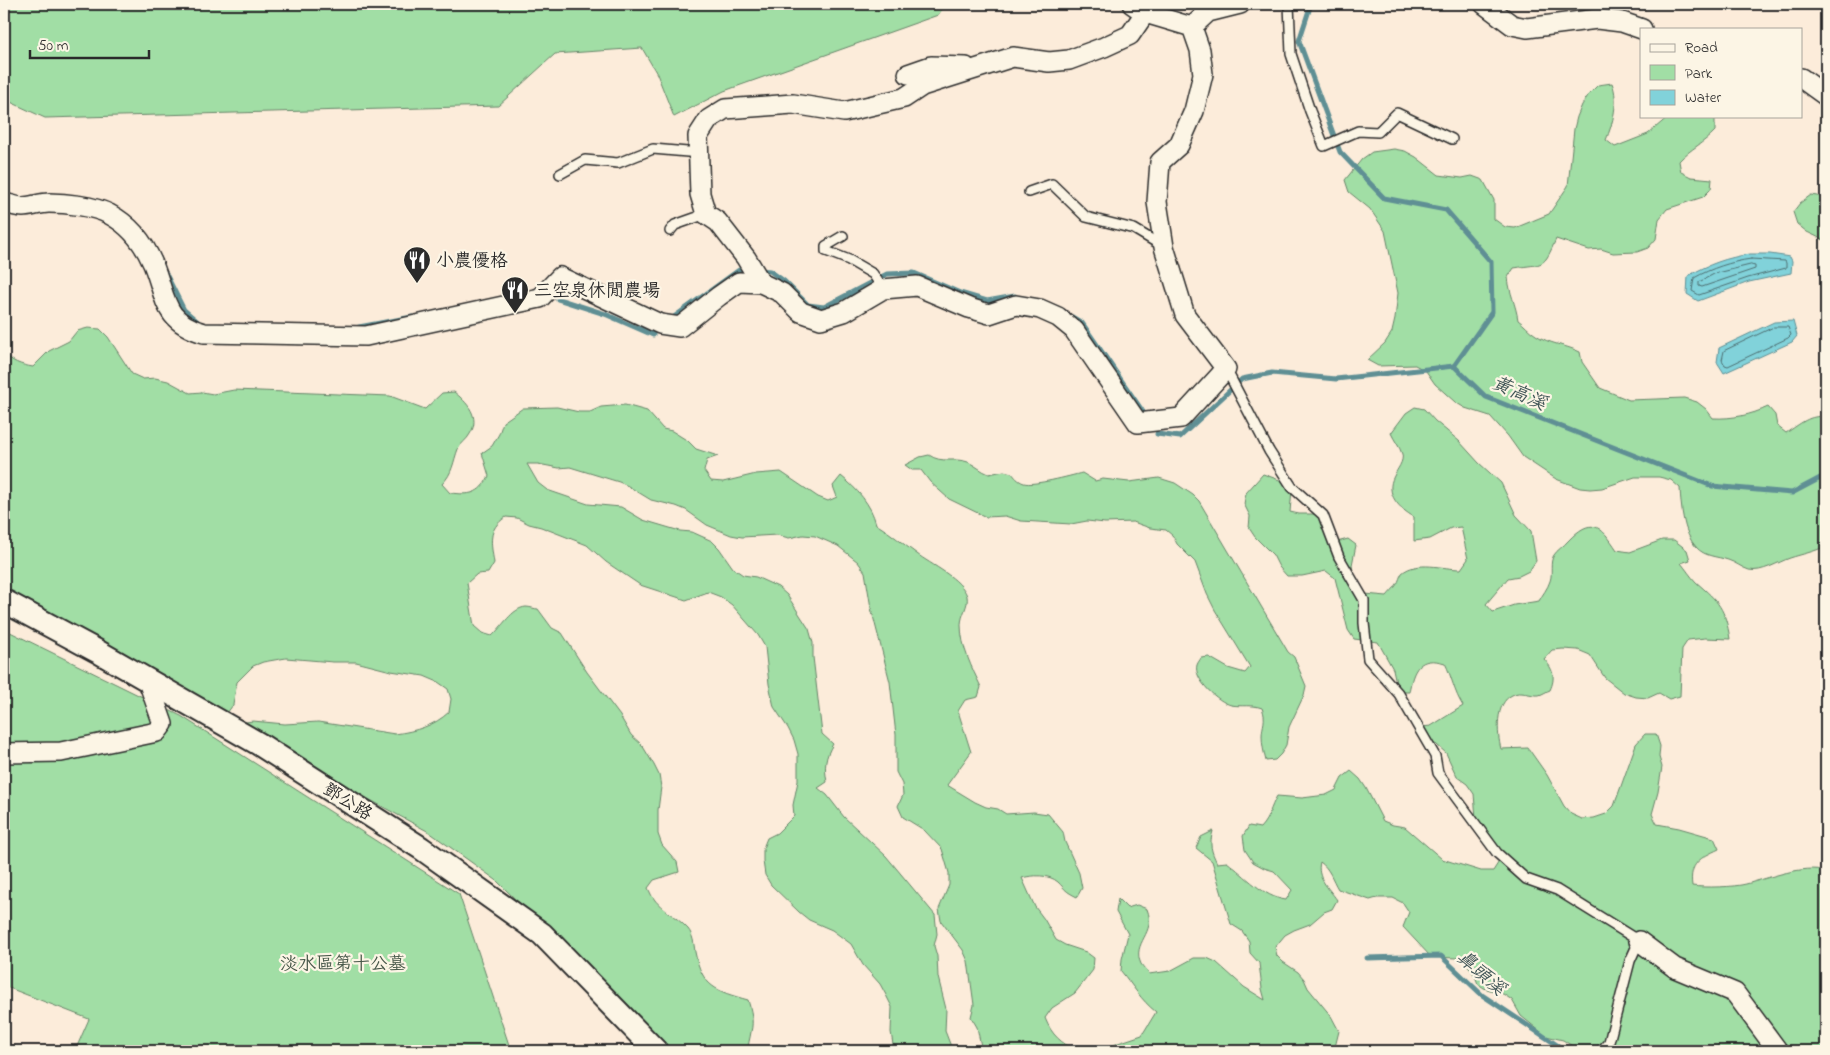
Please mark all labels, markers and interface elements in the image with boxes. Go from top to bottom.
scale bar [30,28,149,60]
legend [1640,28,1802,118]
text: 50 m [38,35,69,57]
text: Road [1685,37,1718,59]
text: Park [1685,63,1713,85]
text: Water [1685,87,1721,109]
restaurant icon: 小農優格 [402,245,432,284]
place label: 小農優格 [436,249,508,275]
restaurant icon: 三空泉休閒農場 [500,275,530,314]
place label: 三空泉休閒農場 [534,279,660,305]
water label: 黃高溪 [1487,370,1551,419]
street label: 鄧公路 [317,777,377,828]
water label: 鼻頭溪 [1450,945,1511,1003]
park label: 淡水區第十公墓 [280,952,406,978]

